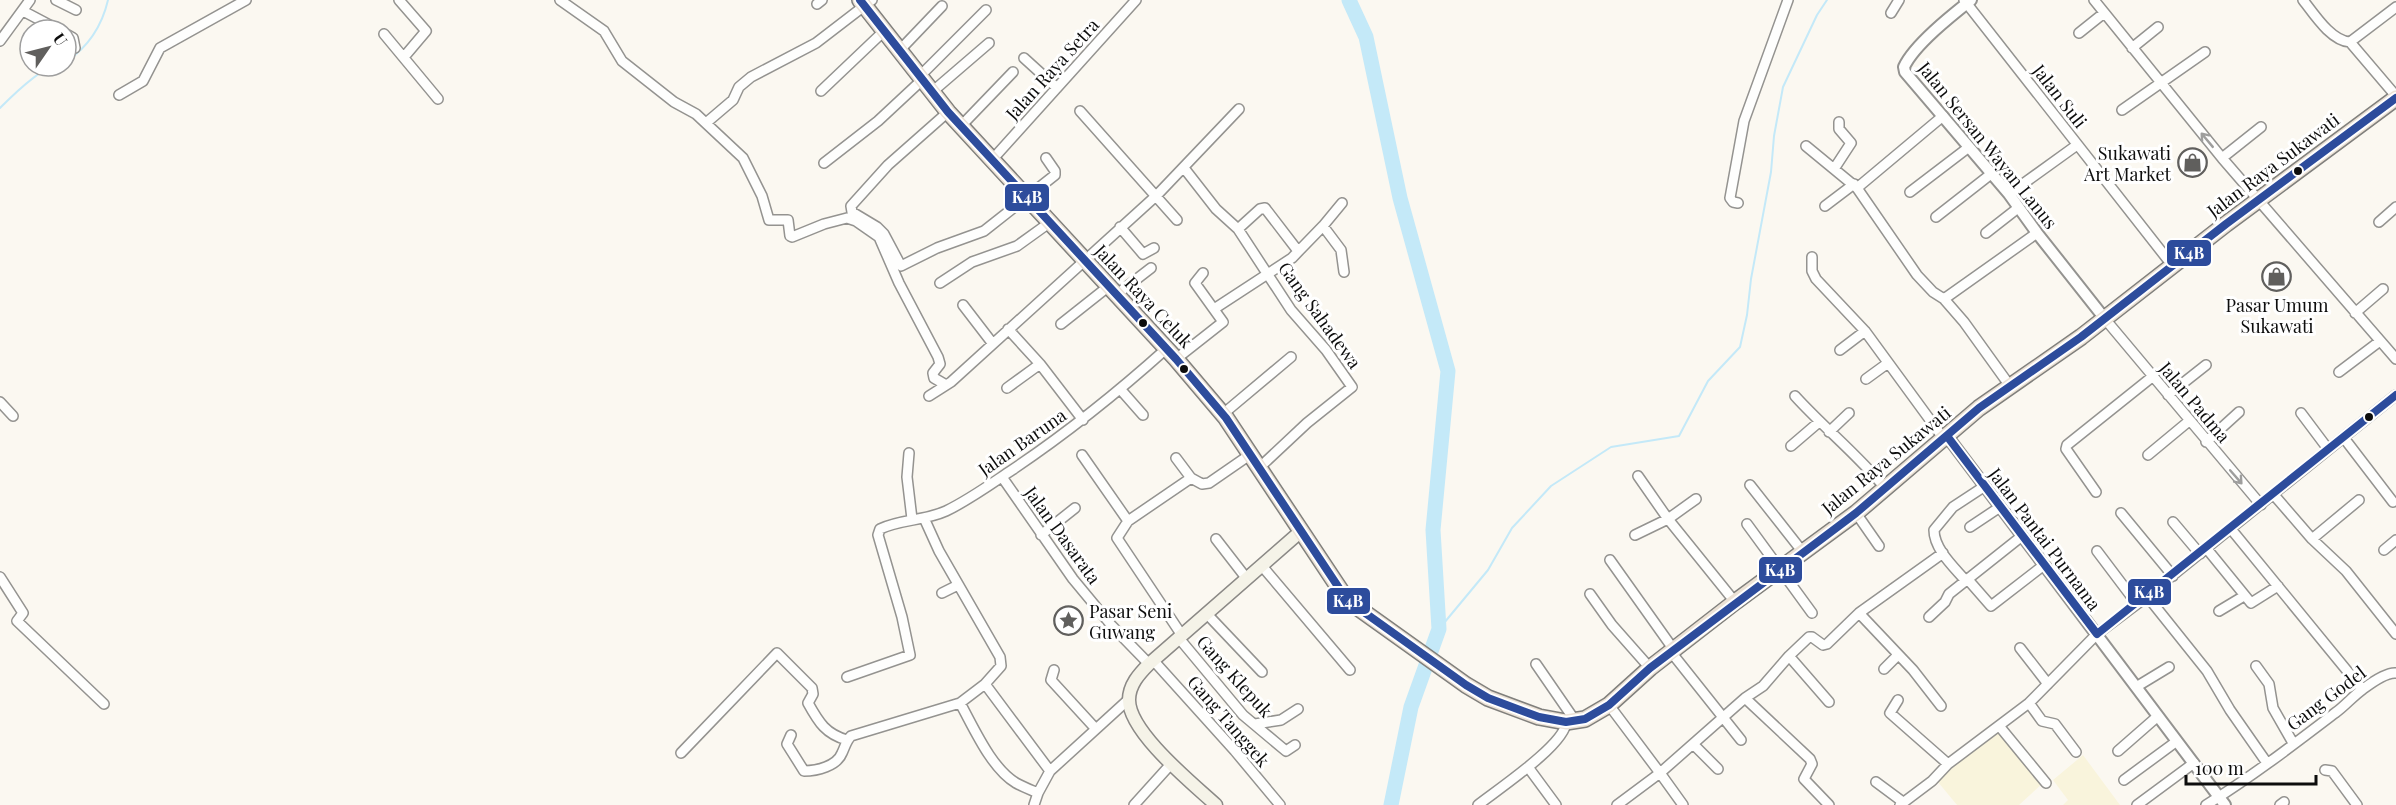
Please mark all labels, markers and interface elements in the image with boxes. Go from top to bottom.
street label: Jalan Raya Setra [999,13,1104,126]
north arrow [18,18,78,78]
text: U [49,29,72,50]
street label: Jalan Sersan Wayan Lanus [1912,56,2063,234]
street label: Jalan Suli [2027,59,2092,133]
street label: Jalan Raya Sukawati [2201,107,2344,223]
one-way arrow [2200,133,2214,148]
place label: Sukawati Art Market [2083,141,2172,186]
shop icon: Sukawati Art Market [2176,147,2208,179]
unlabelled marker [2292,165,2304,177]
line badge: K4B [1004,183,1050,212]
text: K4B [1012,186,1043,207]
street label: Jalan Raya Celuk [1089,238,1198,353]
line badge: K4B [2166,239,2212,267]
text: K4B [2174,242,2205,263]
street label: Gang Sahadewa [1273,257,1367,373]
shop icon: Pasar Umum Sukawati [2261,260,2293,292]
place label: Pasar Umum Sukawati [2226,293,2328,338]
unlabelled marker [1137,317,1149,329]
street label: Jalan Padma [2153,356,2236,447]
unlabelled marker [1178,363,1190,375]
street label: Jalan Raya Sukawati [1816,400,1956,520]
street label: Jalan Baruna [972,403,1071,482]
unlabelled marker [2363,411,2375,423]
street label: Jalan Pantai Purnama [1983,462,2107,615]
one-way arrow [2229,469,2243,484]
street label: Jalan Dasarata [1019,481,1107,589]
line badge: K4B [1758,556,1803,584]
text: K4B [1765,559,1796,580]
line badge: K4B [2127,578,2172,606]
text: K4B [2134,581,2165,602]
line badge: K4B [1326,587,1371,615]
text: K4B [1333,590,1364,611]
place label: Pasar Seni Guwang [1089,599,1172,644]
place icon: Pasar Seni Guwang [1052,605,1084,637]
street label: Gang Klepuk [1192,630,1278,722]
street label: Gang Godel [2282,660,2370,736]
street label: Gang Tanggek [1183,670,1275,772]
scale bar [2186,748,2316,786]
text: 100 m [2195,756,2244,780]

